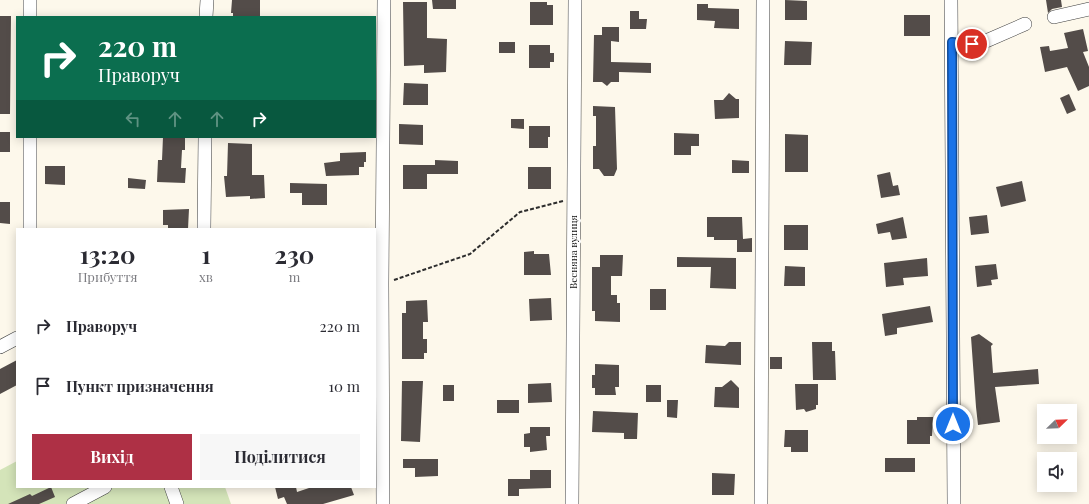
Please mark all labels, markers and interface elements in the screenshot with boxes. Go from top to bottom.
text: 220 m [98,27,177,64]
pin [955,27,989,61]
icon: right [32,32,84,84]
icon: arrive [961,33,983,55]
text: Праворуч [98,63,180,87]
icon: left [122,108,144,130]
icon: ahead [164,108,186,130]
icon: ahead [206,108,228,130]
icon: right [248,108,270,130]
street label: Весняна вулиця [566,214,580,289]
text: 13:20 [80,238,135,270]
text: 1 [201,238,211,270]
text: 230 [275,238,314,270]
text: Прибуття [78,268,137,285]
text: хв [199,268,213,285]
text: m [289,268,300,285]
icon: right [32,315,54,337]
text: Праворуч [66,316,137,336]
text: 220 m [320,316,360,336]
icon: arrive [32,375,54,397]
text: Пункт призначення [66,376,214,396]
text: 10 m [328,376,360,396]
position arrow [932,403,974,445]
north arrow [1037,404,1077,444]
map controls [1037,404,1077,492]
button: Вихід [32,434,192,480]
button: Поділитися [200,434,360,480]
button: sound [1037,452,1077,492]

